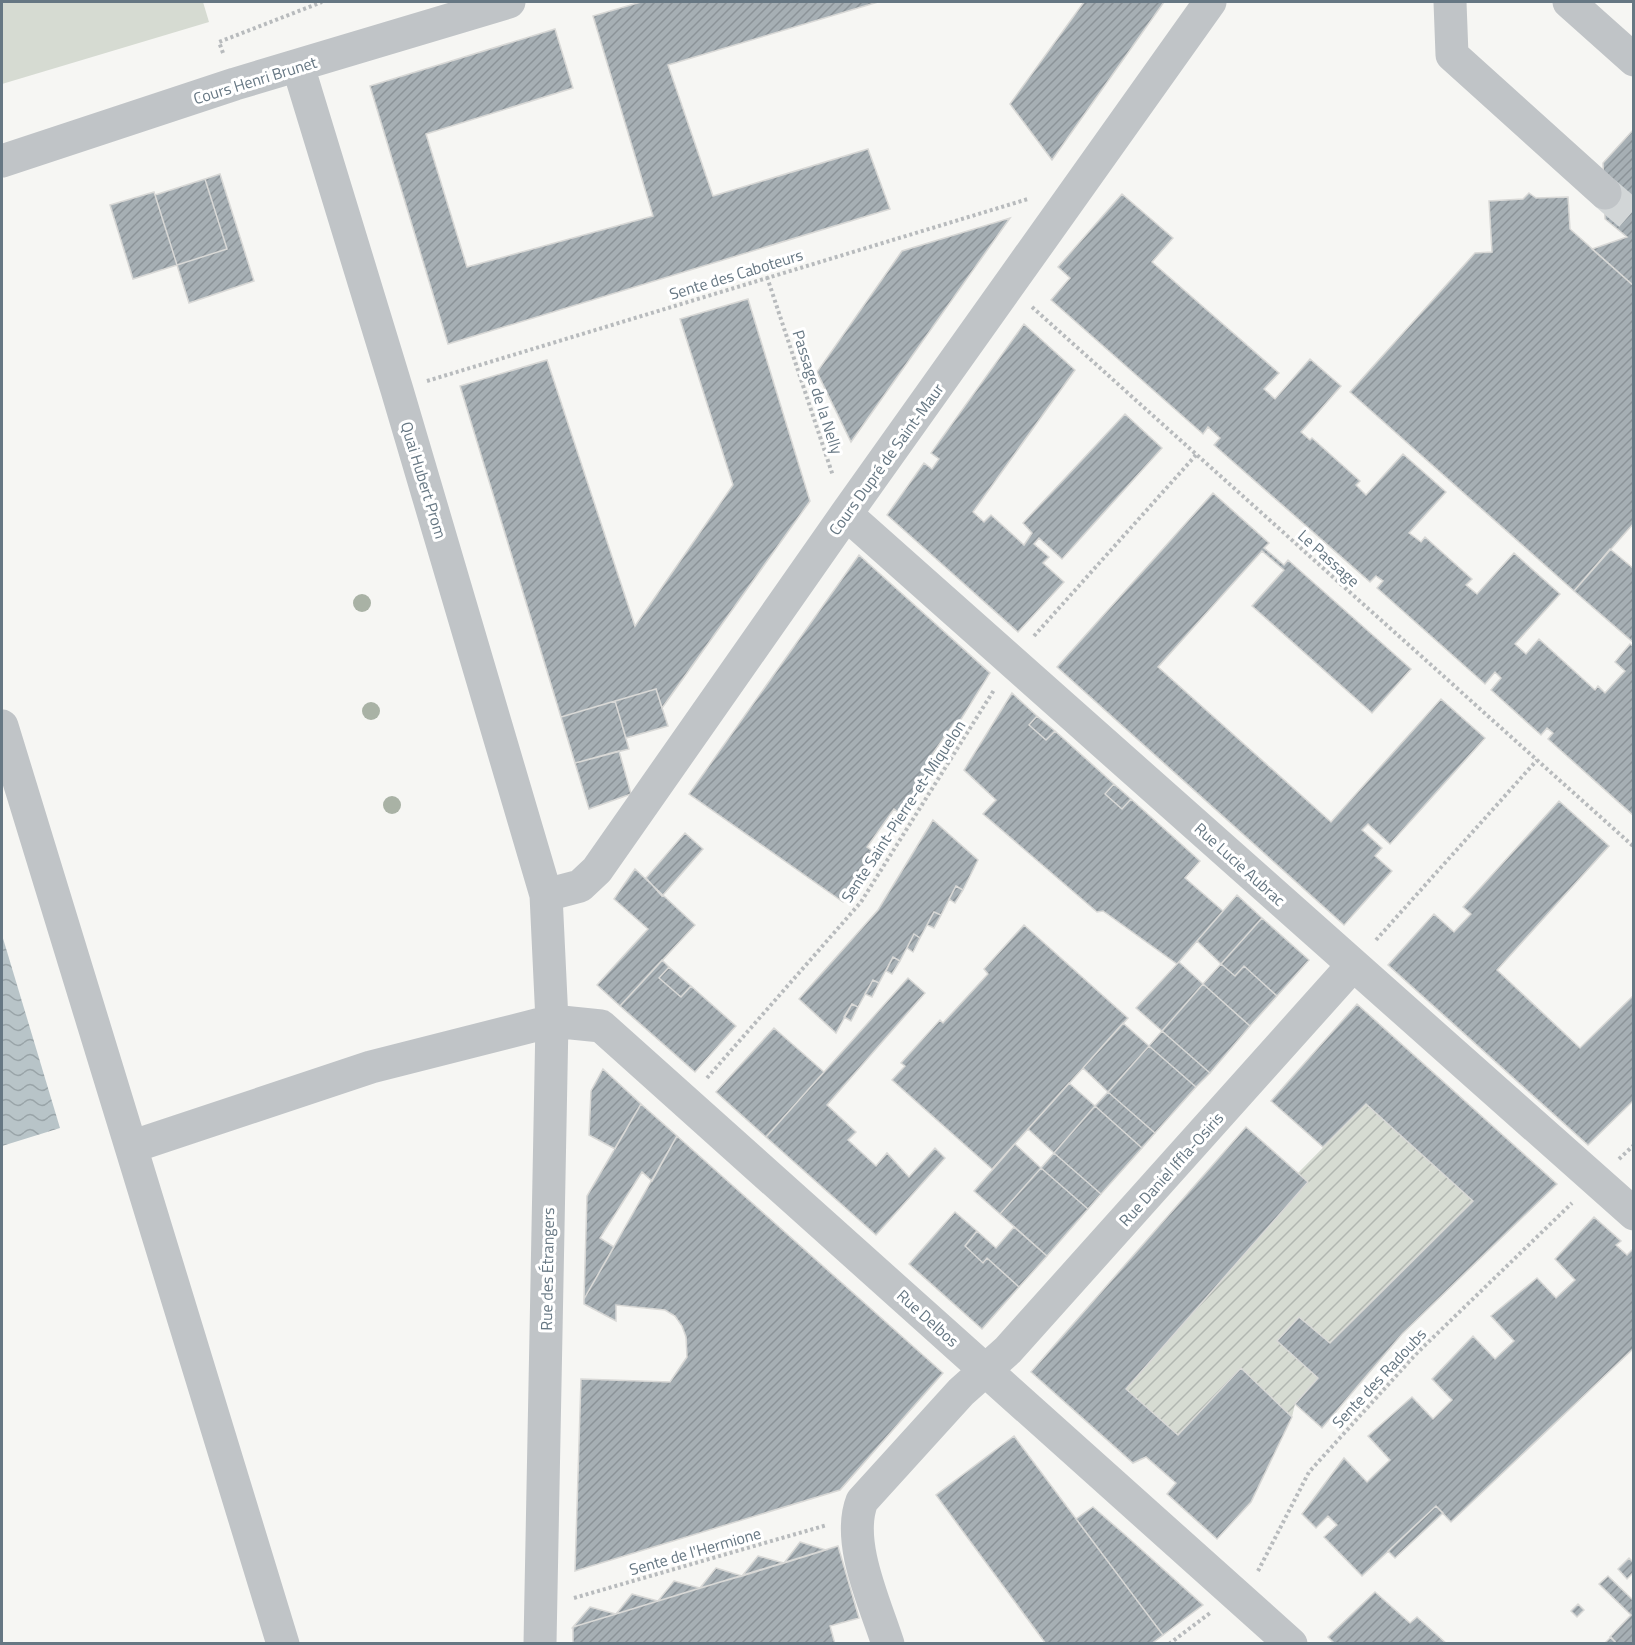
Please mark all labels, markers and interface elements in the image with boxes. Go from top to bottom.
street label: Cours Henri Brunet [190,50,320,110]
street label: Sente des Caboteurs [666,242,806,306]
street label: Passage de la Nelly [787,327,849,457]
street label: Cours Dupré de Saint-Maur [823,378,950,540]
street label: Quai Hubert Prom [395,419,453,541]
street label: Le Passage [1293,524,1365,592]
street label: Sente Saint-Pierre-et-Miquelon [835,715,971,907]
street label: Rue Lucie Aubrac [1189,817,1291,911]
street label: Rue Daniel Iffla-Osiris [1113,1106,1229,1232]
street label: Rue des Étrangers [534,1207,560,1331]
street label: Rue Delbos [892,1284,964,1352]
street label: Sente des Radoubs [1326,1323,1432,1433]
street label: Sente de l'Hermione [626,1521,764,1581]

